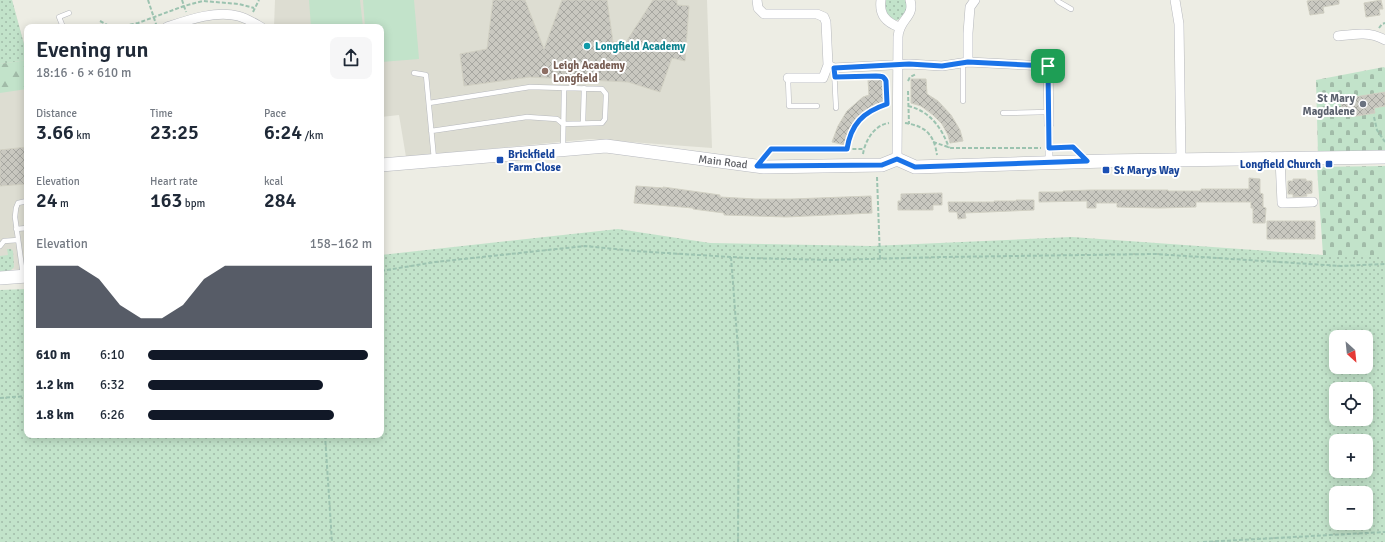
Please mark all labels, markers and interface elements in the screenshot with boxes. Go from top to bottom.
text: Evening run [36,36,149,63]
button: share [330,37,372,79]
place label: Longfield Academy [595,40,686,53]
marker: Longfield Academy [582,41,592,51]
pin [1031,49,1065,83]
icon: arrive [1037,55,1059,77]
place label: Leigh Academy Longfield [553,59,626,85]
text: 18:16 · 6 × 610 m [36,65,131,81]
marker: Leigh Academy Longfield [540,66,550,76]
place label: St Mary Magdalene [1302,92,1356,118]
marker: St Mary Magdalene [1358,99,1368,109]
text: Distance [36,107,77,120]
text: Time [150,107,173,120]
text: Pace [264,107,286,120]
text: 3.66 [36,120,74,145]
text: 23:25 [150,120,199,145]
text: 6:24 [264,120,302,145]
text: km [74,129,91,142]
text: /km [302,129,323,142]
place label: Brickfield Farm Close [508,148,561,174]
street label: Main Road [698,153,748,171]
marker: Brickfield Farm Close [495,155,505,165]
place label: Longfield Church [1240,158,1321,171]
marker: Longfield Church [1324,159,1334,169]
place label: St Marys Way [1114,164,1180,177]
marker: St Marys Way [1101,165,1111,175]
text: Elevation [36,175,80,188]
text: Heart rate [150,175,198,188]
text: kcal [264,175,283,188]
text: 24 [36,188,58,213]
text: 163 [150,188,182,213]
text: 284 [264,188,296,213]
text: m [58,197,69,210]
text: bpm [182,197,205,210]
text: Elevation [36,236,88,252]
text: 158–162 m [310,236,372,252]
north arrow [1329,330,1373,374]
map controls [1329,330,1373,530]
text: 610 m [36,347,70,363]
text: 6:10 [100,347,125,363]
text: 1.2 km [36,377,74,393]
text: 6:32 [100,377,125,393]
button: locate [1329,382,1373,426]
text: 1.8 km [36,407,74,423]
text: 6:26 [100,407,125,423]
button: + [1329,434,1373,478]
button: − [1329,486,1373,530]

